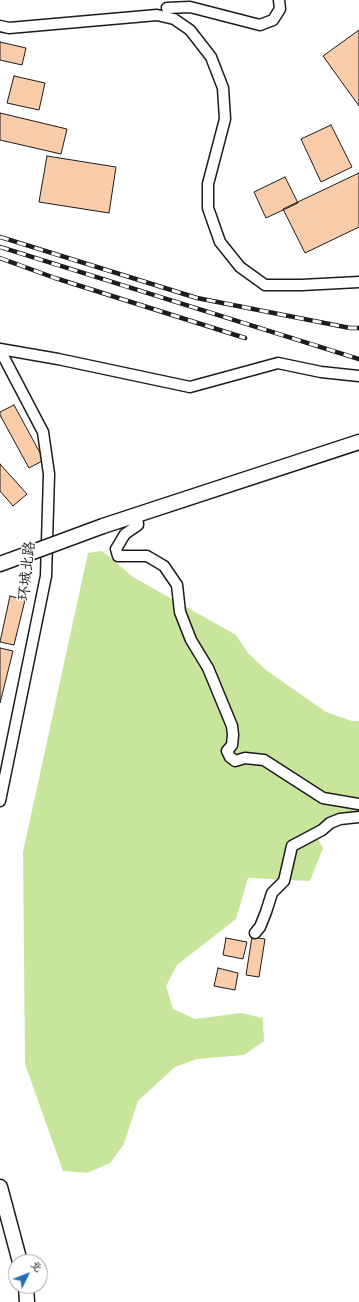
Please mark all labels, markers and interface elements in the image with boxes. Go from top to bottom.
street label: 环城北路 [16,540,40,602]
north arrow [8,1254,48,1294]
text: 北 [27,1257,46,1275]

